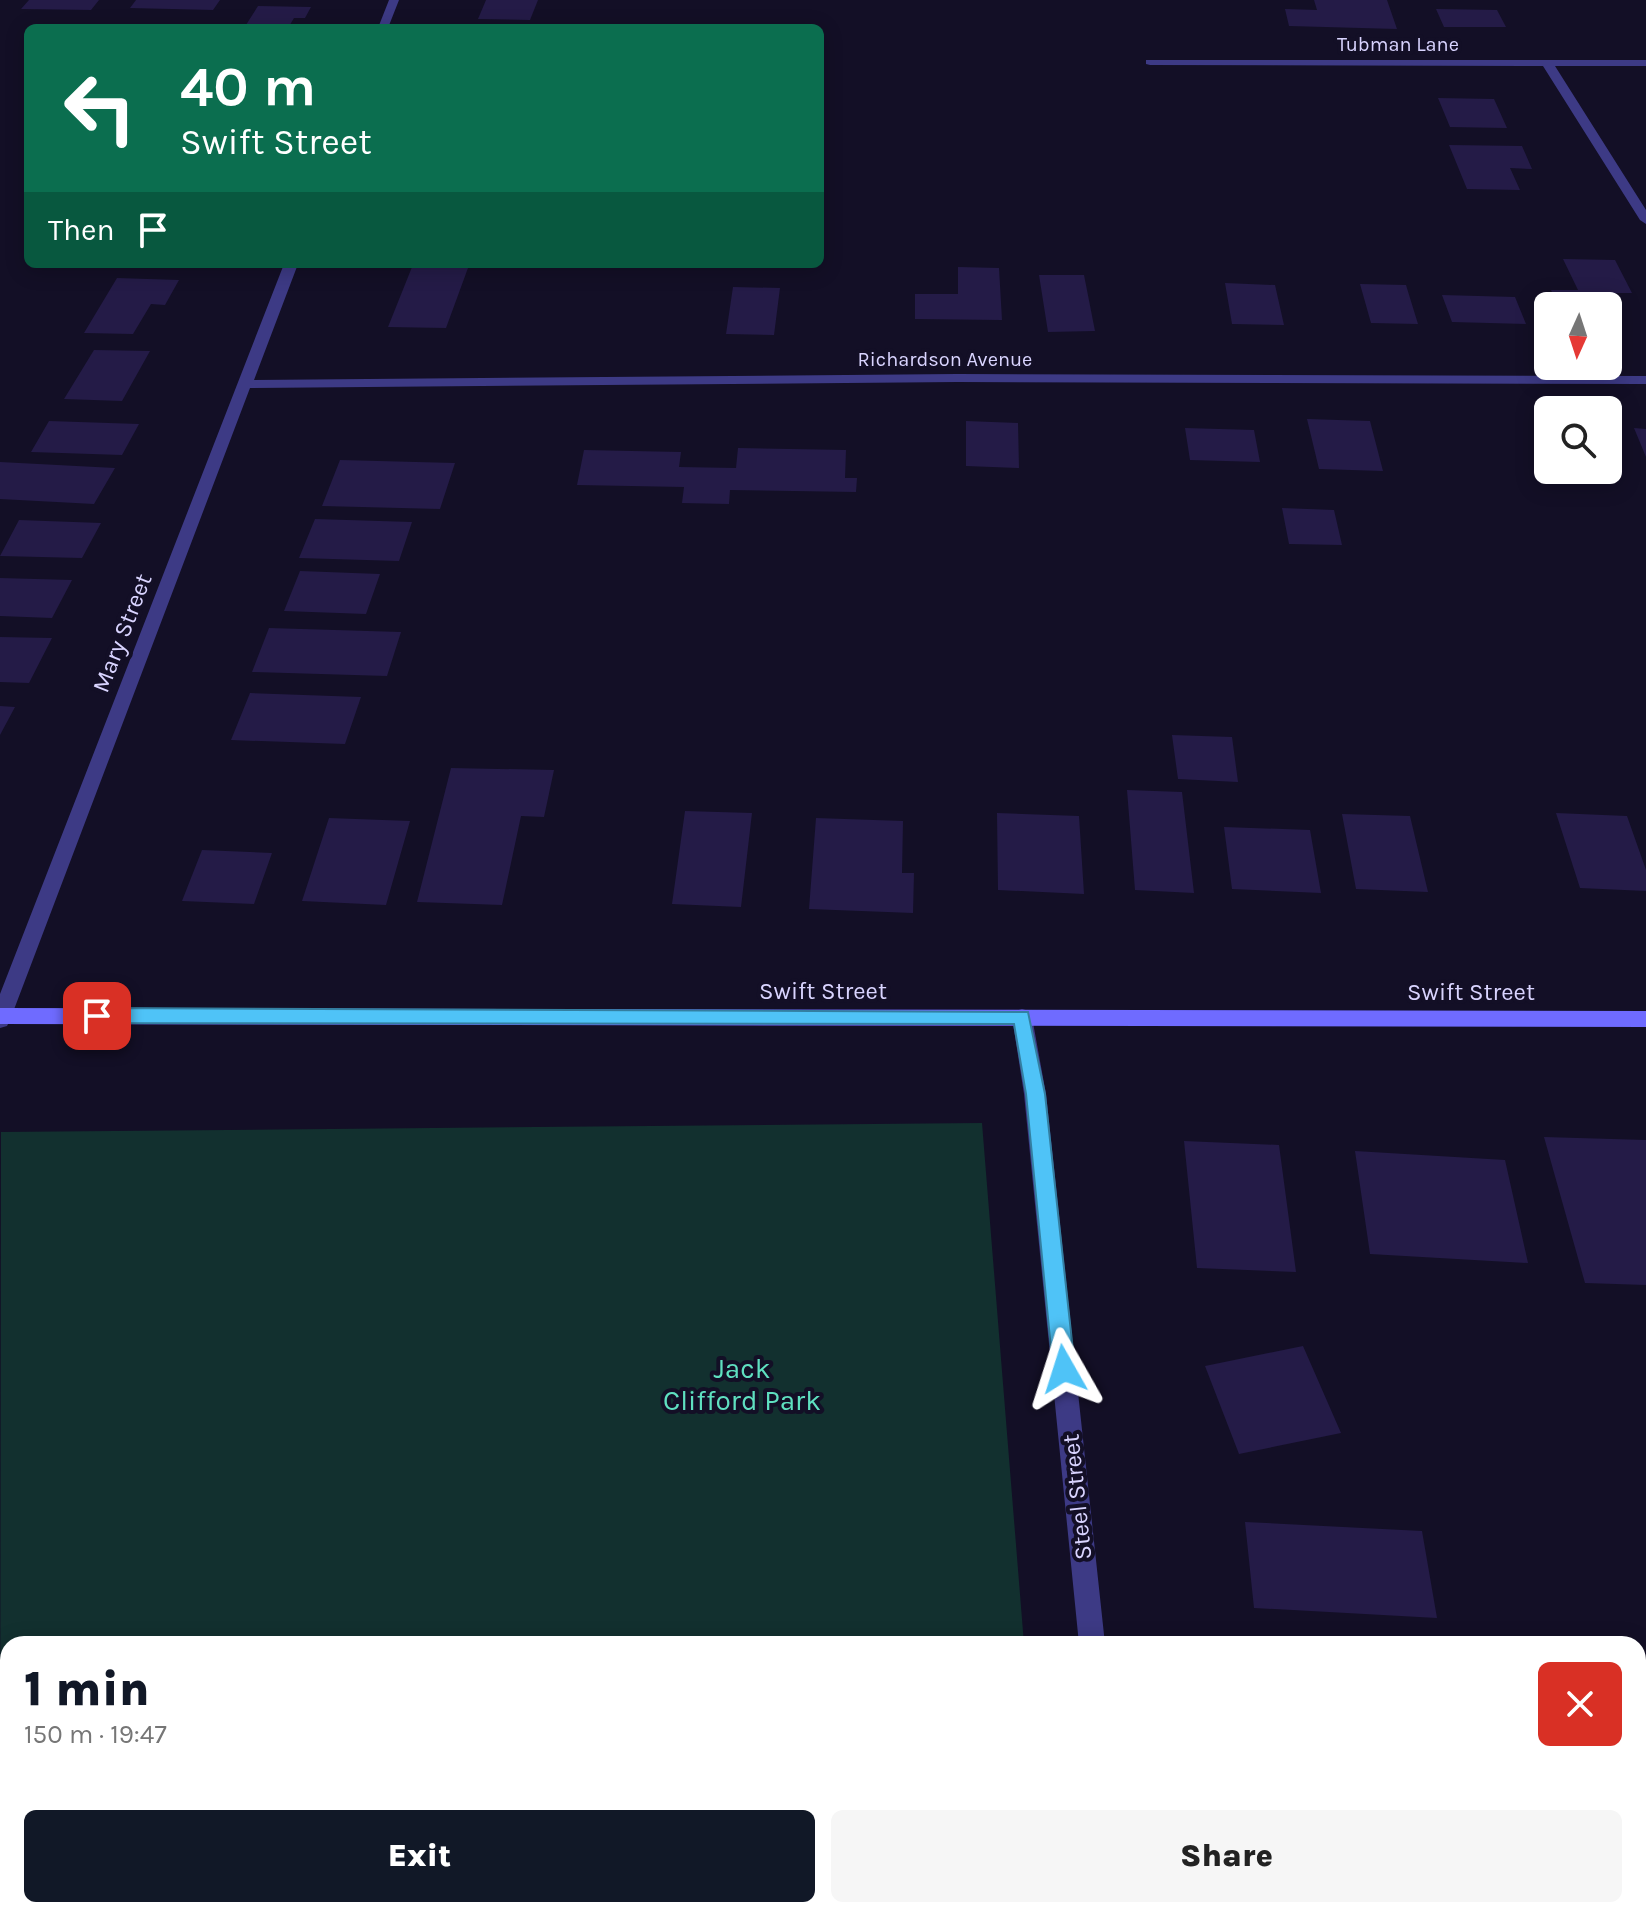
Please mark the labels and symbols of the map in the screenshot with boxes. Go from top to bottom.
street label: Tubman Lane [1337,33,1459,56]
north arrow [1534,292,1622,380]
street label: Richardson Avenue [858,348,1032,371]
street label: Mary Street [87,570,157,696]
street label: Swift Street [759,977,887,1005]
street label: Swift Street [1407,978,1535,1006]
pin [63,982,131,1050]
position arrow [1022,1327,1106,1411]
park label: Jack Clifford Park [663,1352,821,1417]
street label: Steel Street [1056,1433,1098,1561]

